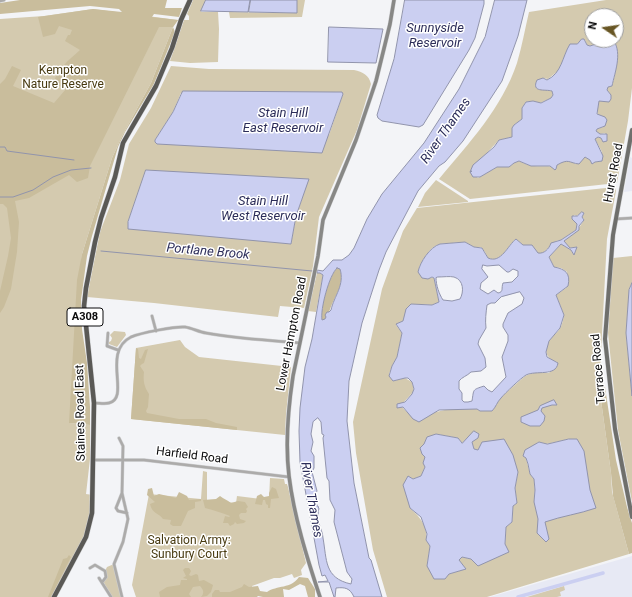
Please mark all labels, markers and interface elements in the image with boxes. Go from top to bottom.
north arrow [584,8,624,48]
text: N [586,20,600,31]
water label: Sunnyside Reservoir [406,21,464,52]
park label: Kempton Nature Reserve [22,64,104,92]
water label: River Thames [418,95,474,167]
water label: Stain Hill East Reservoir [243,106,323,137]
street label: Hurst Road [601,142,627,204]
water label: Stain Hill West Reservoir [221,194,305,225]
water label: Portlane Brook [166,241,250,263]
street label: Lower Hampton Road [274,276,310,392]
road number: A308 [67,308,103,326]
street label: Terrace Road [589,333,609,405]
street label: Staines Road East [73,365,89,461]
street label: Harfield Road [155,444,229,468]
water label: River Thames [297,461,325,539]
park label: Salvation Army: Sunbury Court [147,534,231,562]

